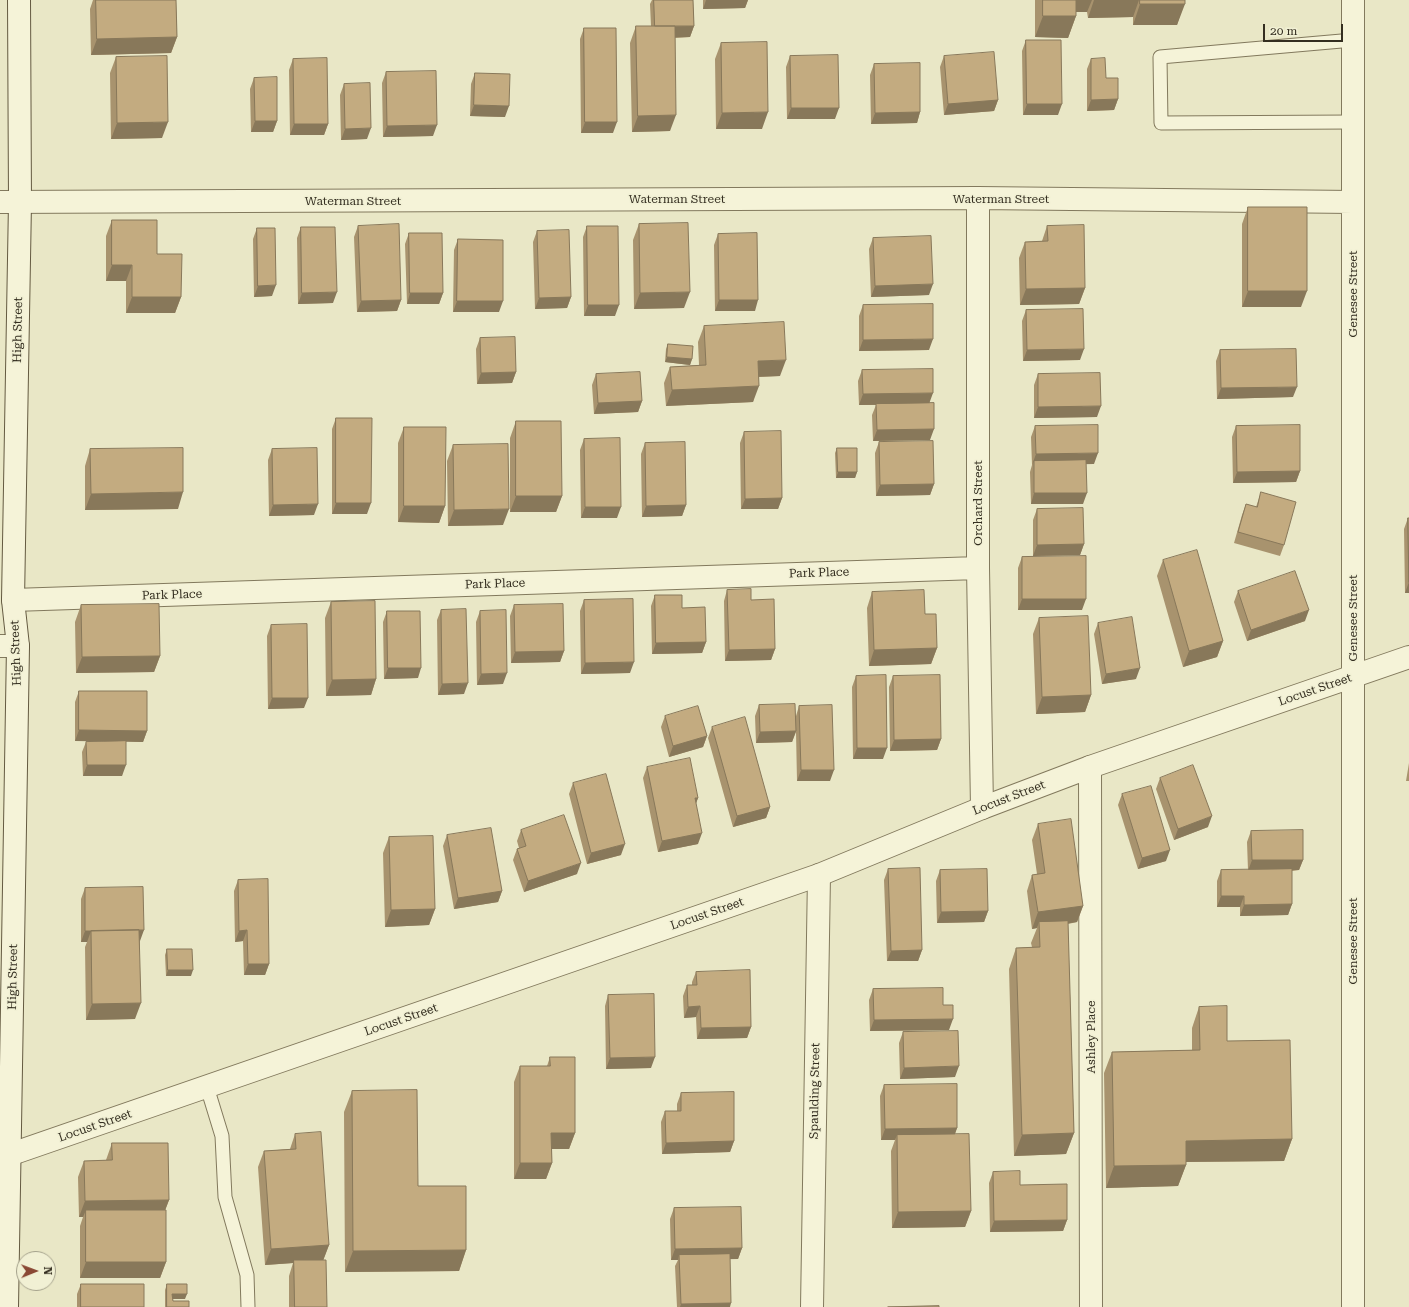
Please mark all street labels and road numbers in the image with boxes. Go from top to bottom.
street label: Waterman Street [629,192,725,206]
street label: Waterman Street [953,192,1049,206]
street label: Waterman Street [305,194,401,208]
street label: Genesee Street [1346,251,1360,337]
street label: High Street [10,297,26,363]
street label: Orchard Street [971,460,985,546]
street label: Park Place [789,565,849,581]
street label: Genesee Street [1346,575,1360,661]
street label: Park Place [465,576,525,592]
street label: Park Place [142,587,202,603]
street label: High Street [8,620,24,686]
street label: Locust Street [1276,671,1354,709]
street label: Locust Street [971,778,1047,818]
street label: Locust Street [668,895,746,933]
street label: Genesee Street [1346,898,1360,984]
street label: High Street [5,944,21,1010]
street label: Ashley Place [1084,1000,1098,1074]
street label: Locust Street [362,1001,440,1039]
street label: Spaulding Street [807,1043,823,1139]
street label: Locust Street [56,1107,134,1145]

